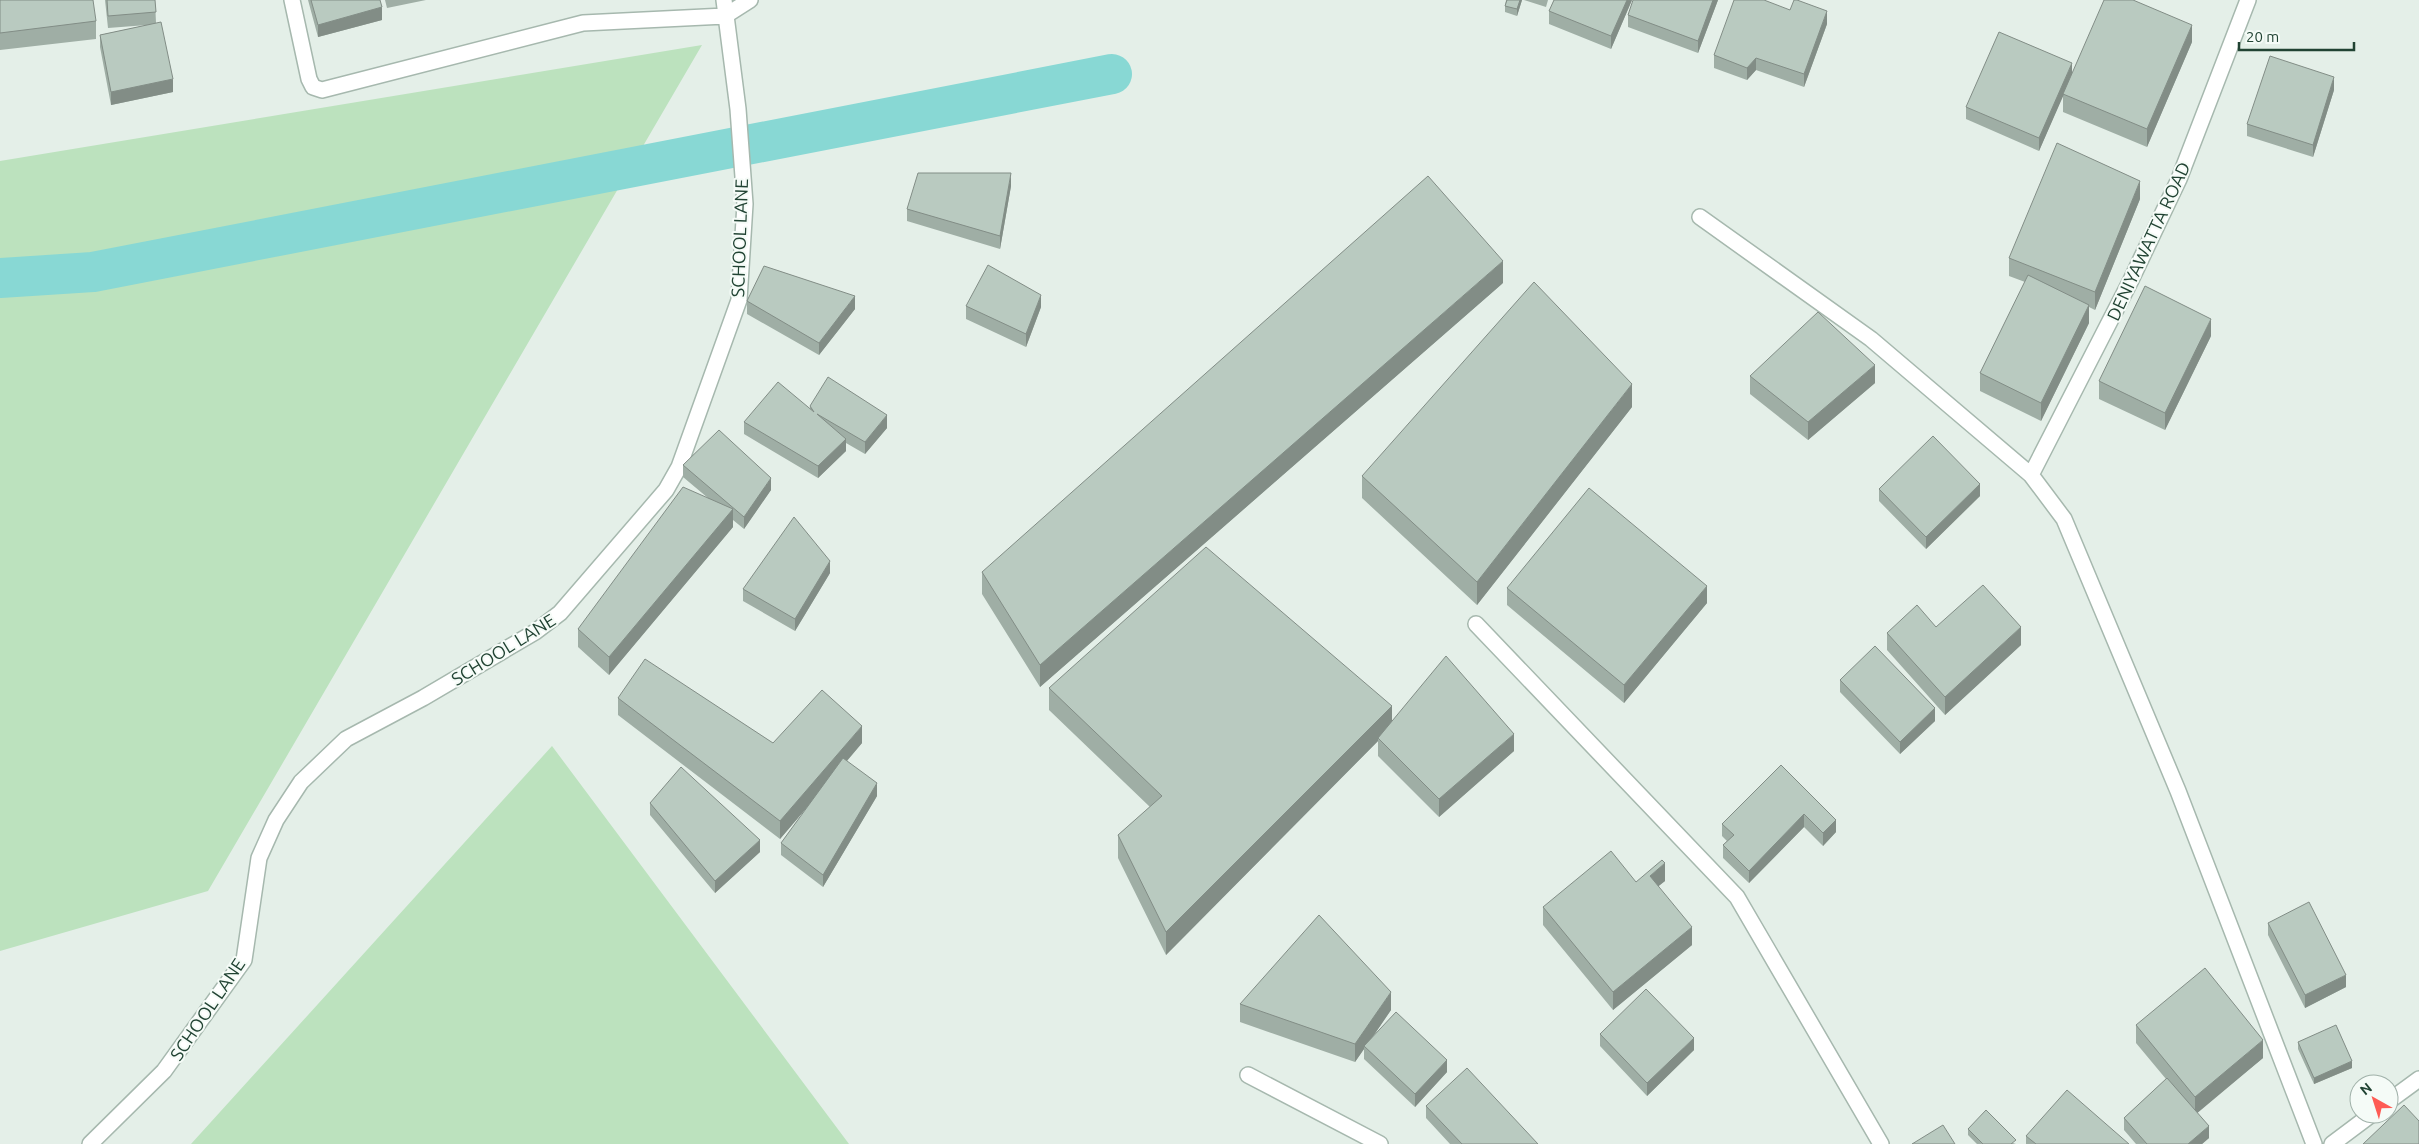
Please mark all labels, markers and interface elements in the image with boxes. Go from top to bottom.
scale bar [2239,20,2354,52]
text: 20 m [2246,28,2279,45]
street label: DENIYAWATTA ROAD [2102,158,2194,324]
street label: SCHOOL LANE [727,178,751,298]
street label: SCHOOL LANE [447,609,559,689]
street label: SCHOOL LANE [166,954,248,1064]
north arrow [2349,1074,2399,1124]
text: N [2357,1079,2375,1098]

